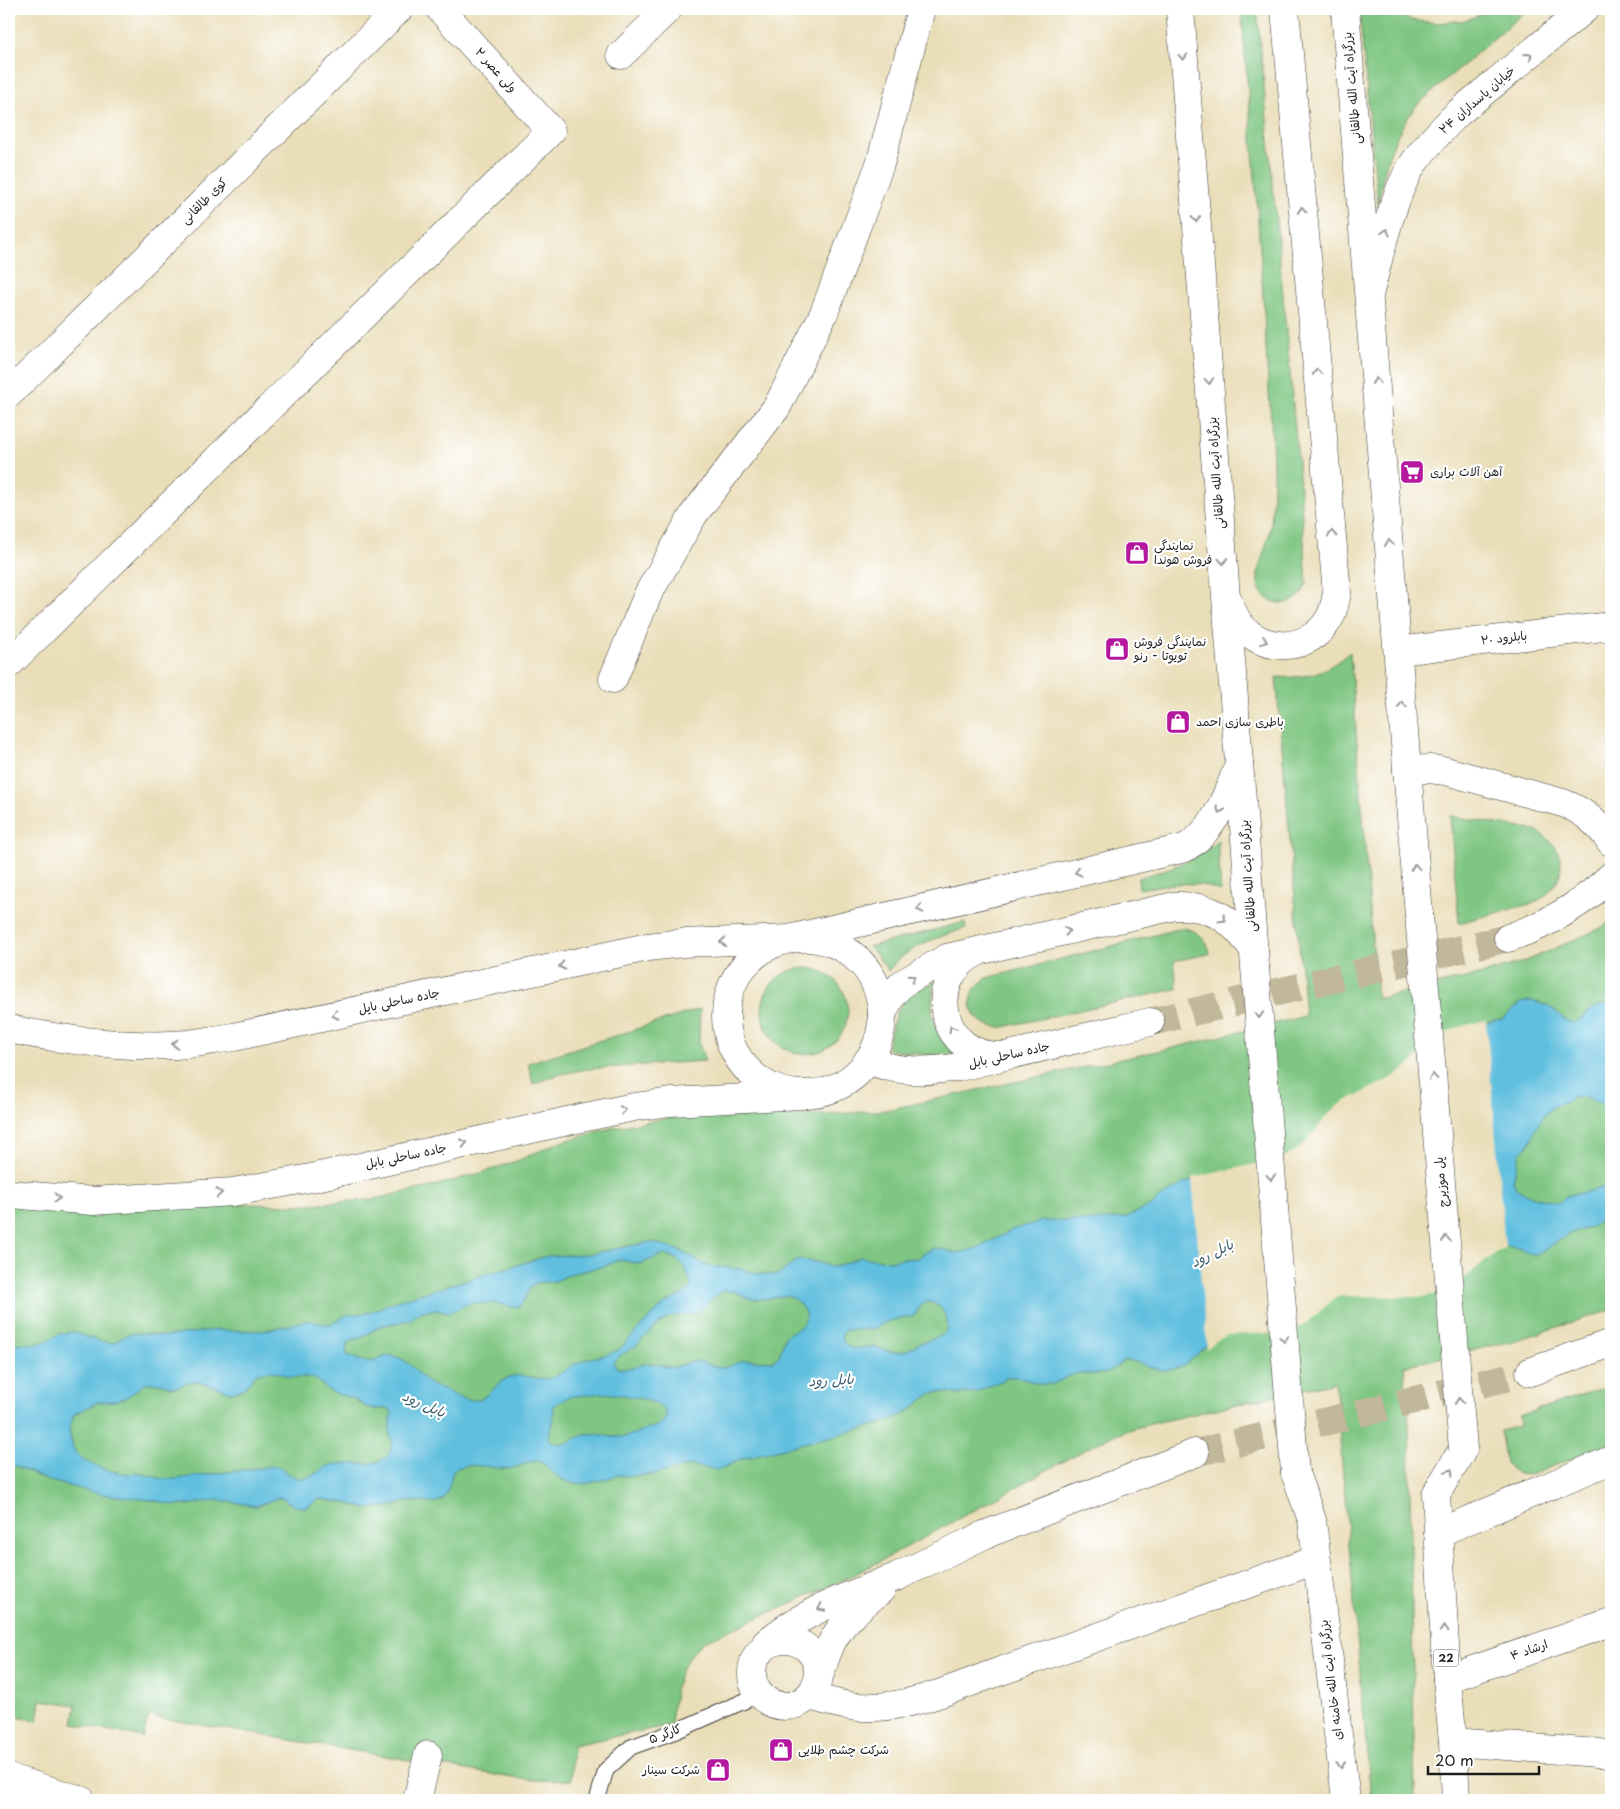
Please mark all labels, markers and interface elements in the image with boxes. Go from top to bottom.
street label: بزرگراه آیت الله طالقانی [1337,31,1365,145]
street label: ولی عصر ۲ [472,43,522,96]
one-way arrow [1523,52,1532,61]
one-way arrow [1178,54,1189,62]
street label: خیابان پاسداران ۲۴ [1434,61,1518,137]
street label: کوی طالقانی [176,173,231,228]
one-way arrow [1297,206,1308,214]
one-way arrow [1190,216,1201,224]
one-way arrow [1381,229,1391,237]
one-way arrow [1312,368,1323,376]
one-way arrow [1370,377,1381,385]
one-way arrow [1203,378,1214,386]
street label: بزرگراه آیت الله طالقانی [1202,416,1228,530]
supermarket icon: آهن آلات براری [1399,459,1425,485]
place label: آهن آلات براری [1430,462,1503,480]
one-way arrow [1326,530,1337,538]
place label: نمایندگی فروش هوندا [1154,536,1212,568]
one-way arrow [1383,539,1394,547]
shop icon: نمایندگی فروش هوندا [1124,540,1150,566]
one-way arrow [1217,557,1228,565]
street label: بابلرود ۲۰ [1480,626,1528,648]
place label: نمایندگی فروش تویوتا - رنو [1133,632,1206,664]
one-way arrow [1259,635,1268,646]
shop icon: نمایندگی فروش تویوتا - رنو [1104,636,1130,662]
one-way arrow [1397,701,1408,709]
shop icon: باطری سازی احمد [1165,709,1191,735]
place label: باطری سازی احمد [1196,712,1284,730]
one-way arrow [1216,804,1226,813]
street label: بزرگراه آیت الله طالقانی [1234,819,1260,933]
one-way arrow [1410,863,1421,871]
one-way arrow [1074,867,1083,877]
one-way arrow [916,903,925,914]
one-way arrow [1218,913,1227,923]
one-way arrow [1062,926,1071,937]
one-way arrow [718,936,726,947]
one-way arrow [558,960,567,971]
one-way arrow [907,974,916,984]
street label: جاده ساحلی بایل [356,983,441,1017]
one-way arrow [331,1009,340,1020]
one-way arrow [1253,1011,1264,1019]
one-way arrow [949,1026,959,1035]
street label: جاده ساحلی بابل [966,1036,1051,1072]
one-way arrow [171,1039,179,1049]
one-way arrow [1427,1073,1438,1081]
one-way arrow [619,1105,628,1115]
street label: جاده ساحلی بابل [363,1138,448,1172]
one-way arrow [460,1139,469,1149]
street label: پل موزیرج [1429,1156,1452,1208]
one-way arrow [1266,1173,1277,1181]
one-way arrow [216,1188,224,1199]
one-way arrow [54,1193,62,1204]
water label: بابل رود [1187,1233,1238,1272]
one-way arrow [1441,1235,1452,1243]
one-way arrow [1278,1335,1289,1343]
water label: بابل رود [808,1368,855,1391]
water label: بابل رود [399,1385,450,1423]
one-way arrow [1454,1397,1465,1405]
one-way arrow [1443,1468,1453,1477]
one-way arrow [817,1602,826,1612]
street label: بزرگراه آیت الله خامنه ای [1314,1619,1346,1741]
one-way arrow [1439,1625,1450,1633]
street label: ارشاد ۴ [1507,1634,1550,1664]
road number: 22 [1434,1650,1458,1666]
street label: کارگر ۵ [646,1719,684,1748]
shop icon: شرکت چشم طلایی [768,1737,794,1763]
place label: شرکت چشم طلایی [798,1740,889,1759]
scale bar [1428,1744,1539,1776]
text: 20 m [1435,1748,1474,1771]
shop icon: شرکت سینار [705,1757,731,1783]
place label: شرکت سینار [642,1760,700,1778]
one-way arrow [1335,1761,1346,1769]

